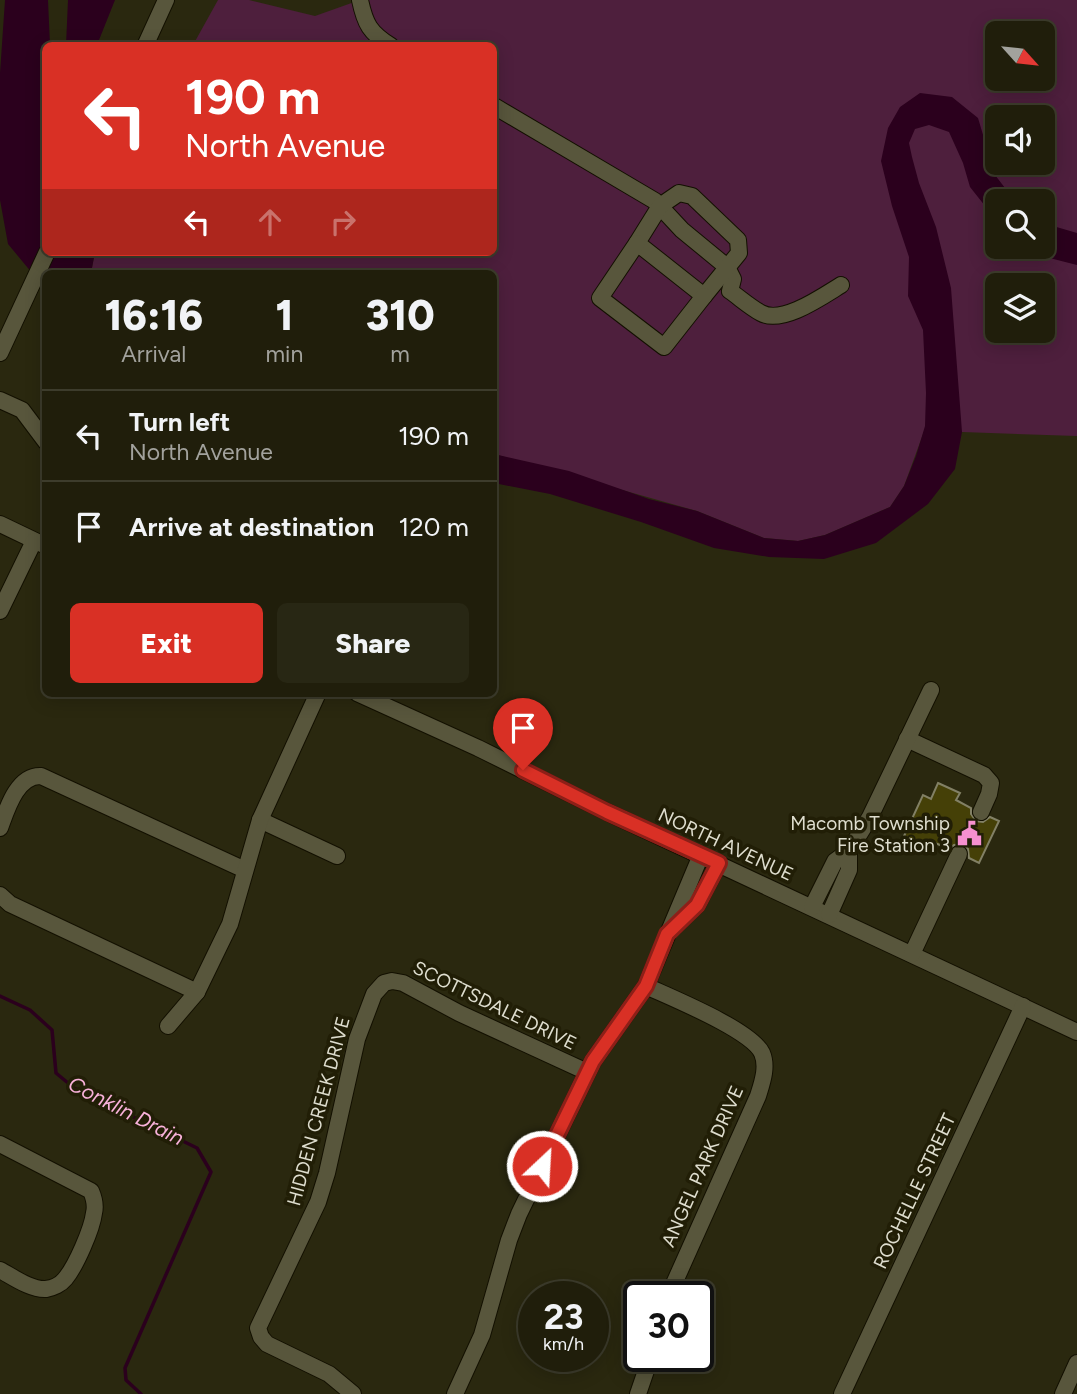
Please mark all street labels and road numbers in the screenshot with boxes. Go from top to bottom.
street label: NORTH AVENUE [655,803,797,886]
street label: SCOTTSDALE DRIVE [409,956,580,1055]
street label: HIDDEN CREEK DRIVE [282,1014,355,1208]
street label: ANGEL PARK DRIVE [656,1082,748,1251]
street label: ROCHELLE STREET [868,1109,961,1272]

